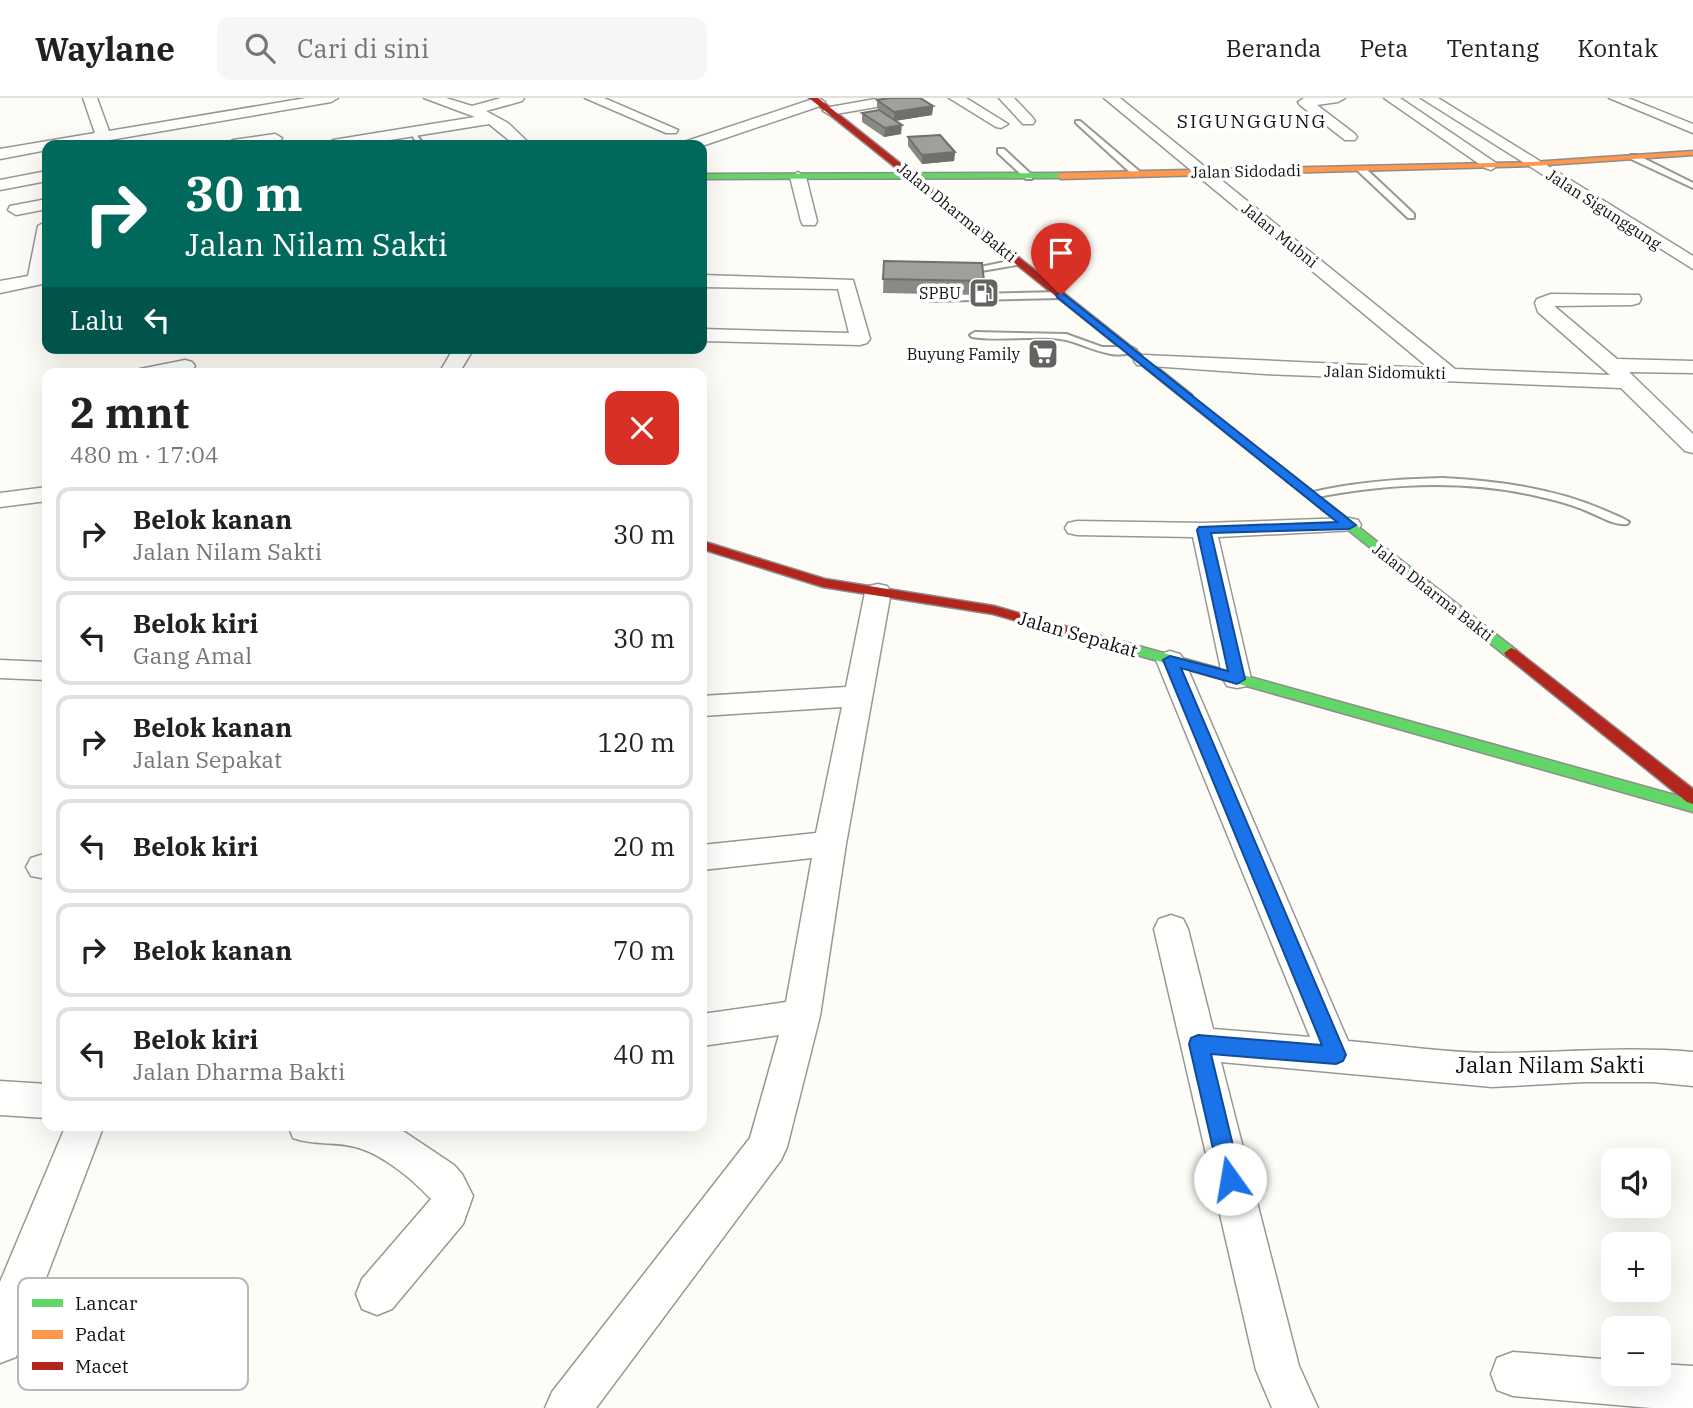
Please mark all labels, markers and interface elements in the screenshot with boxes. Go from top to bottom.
search box [217,17,707,80]
text: Waylane [35,27,175,70]
icon: search [241,29,279,67]
text: Cari di sini [297,31,429,65]
text: Beranda [1226,32,1321,64]
text: Peta [1359,32,1408,64]
text: Tentang [1446,32,1539,64]
text: Kontak [1577,32,1658,64]
district label: SIGUNGGUNG [1177,109,1327,133]
street label: Jalan Dharma Bakti [893,158,1021,266]
street label: Jalan Sidodadi [1191,160,1301,182]
text: 30 m [185,161,303,224]
street label: Jalan Sigunggung [1543,164,1665,254]
icon: right [70,168,161,259]
street label: Jalan Mubni [1238,198,1322,272]
text: Jalan Nilam Sakti [185,223,448,265]
pin [1031,223,1091,295]
icon: arrive [1042,234,1080,272]
fuel station icon: SPBU [967,276,1001,310]
place label: SPBU [919,283,961,303]
icon: left [138,301,176,339]
text: Lalu [70,303,124,337]
supermarket icon: Buyung Family [1026,337,1060,371]
place label: Buyung Family [907,344,1020,364]
street label: Jalan Sidomukti [1324,361,1446,383]
text: 2 mnt [70,385,189,440]
button: close [605,391,679,465]
text: 480 m · 17:04 [70,439,219,469]
text: Belok kanan [133,502,292,536]
icon: right [74,515,112,553]
text: 30 m [613,517,675,551]
text: Jalan Nilam Sakti [133,536,322,566]
street label: Jalan Dharma Bakti [1369,539,1497,645]
street label: Jalan Sepakat [1016,605,1141,663]
text: Belok kiri [133,606,258,640]
icon: left [74,619,112,657]
text: 30 m [613,621,675,655]
text: Gang Amal [133,640,252,670]
text: Belok kanan [133,710,292,744]
icon: right [74,723,112,761]
text: 120 m [597,725,675,759]
text: Jalan Sepakat [133,744,282,774]
icon: left [74,827,112,865]
text: Belok kiri [133,829,258,863]
text: 20 m [613,829,675,863]
icon: right [74,931,112,969]
text: Belok kanan [133,933,292,967]
text: 70 m [613,933,675,967]
text: Belok kiri [133,1022,258,1056]
icon: left [74,1035,112,1073]
text: 40 m [613,1037,675,1071]
street label: Jalan Nilam Sakti [1456,1049,1644,1079]
text: Jalan Dharma Bakti [133,1056,345,1086]
position arrow [1193,1142,1267,1216]
map controls [1601,1148,1671,1386]
button: sound [1601,1148,1671,1218]
button: + [1601,1232,1671,1302]
legend [18,1278,248,1390]
text: Lancar [75,1291,138,1315]
button: − [1601,1316,1671,1386]
text: Padat [75,1322,126,1346]
text: Macet [75,1354,129,1378]

